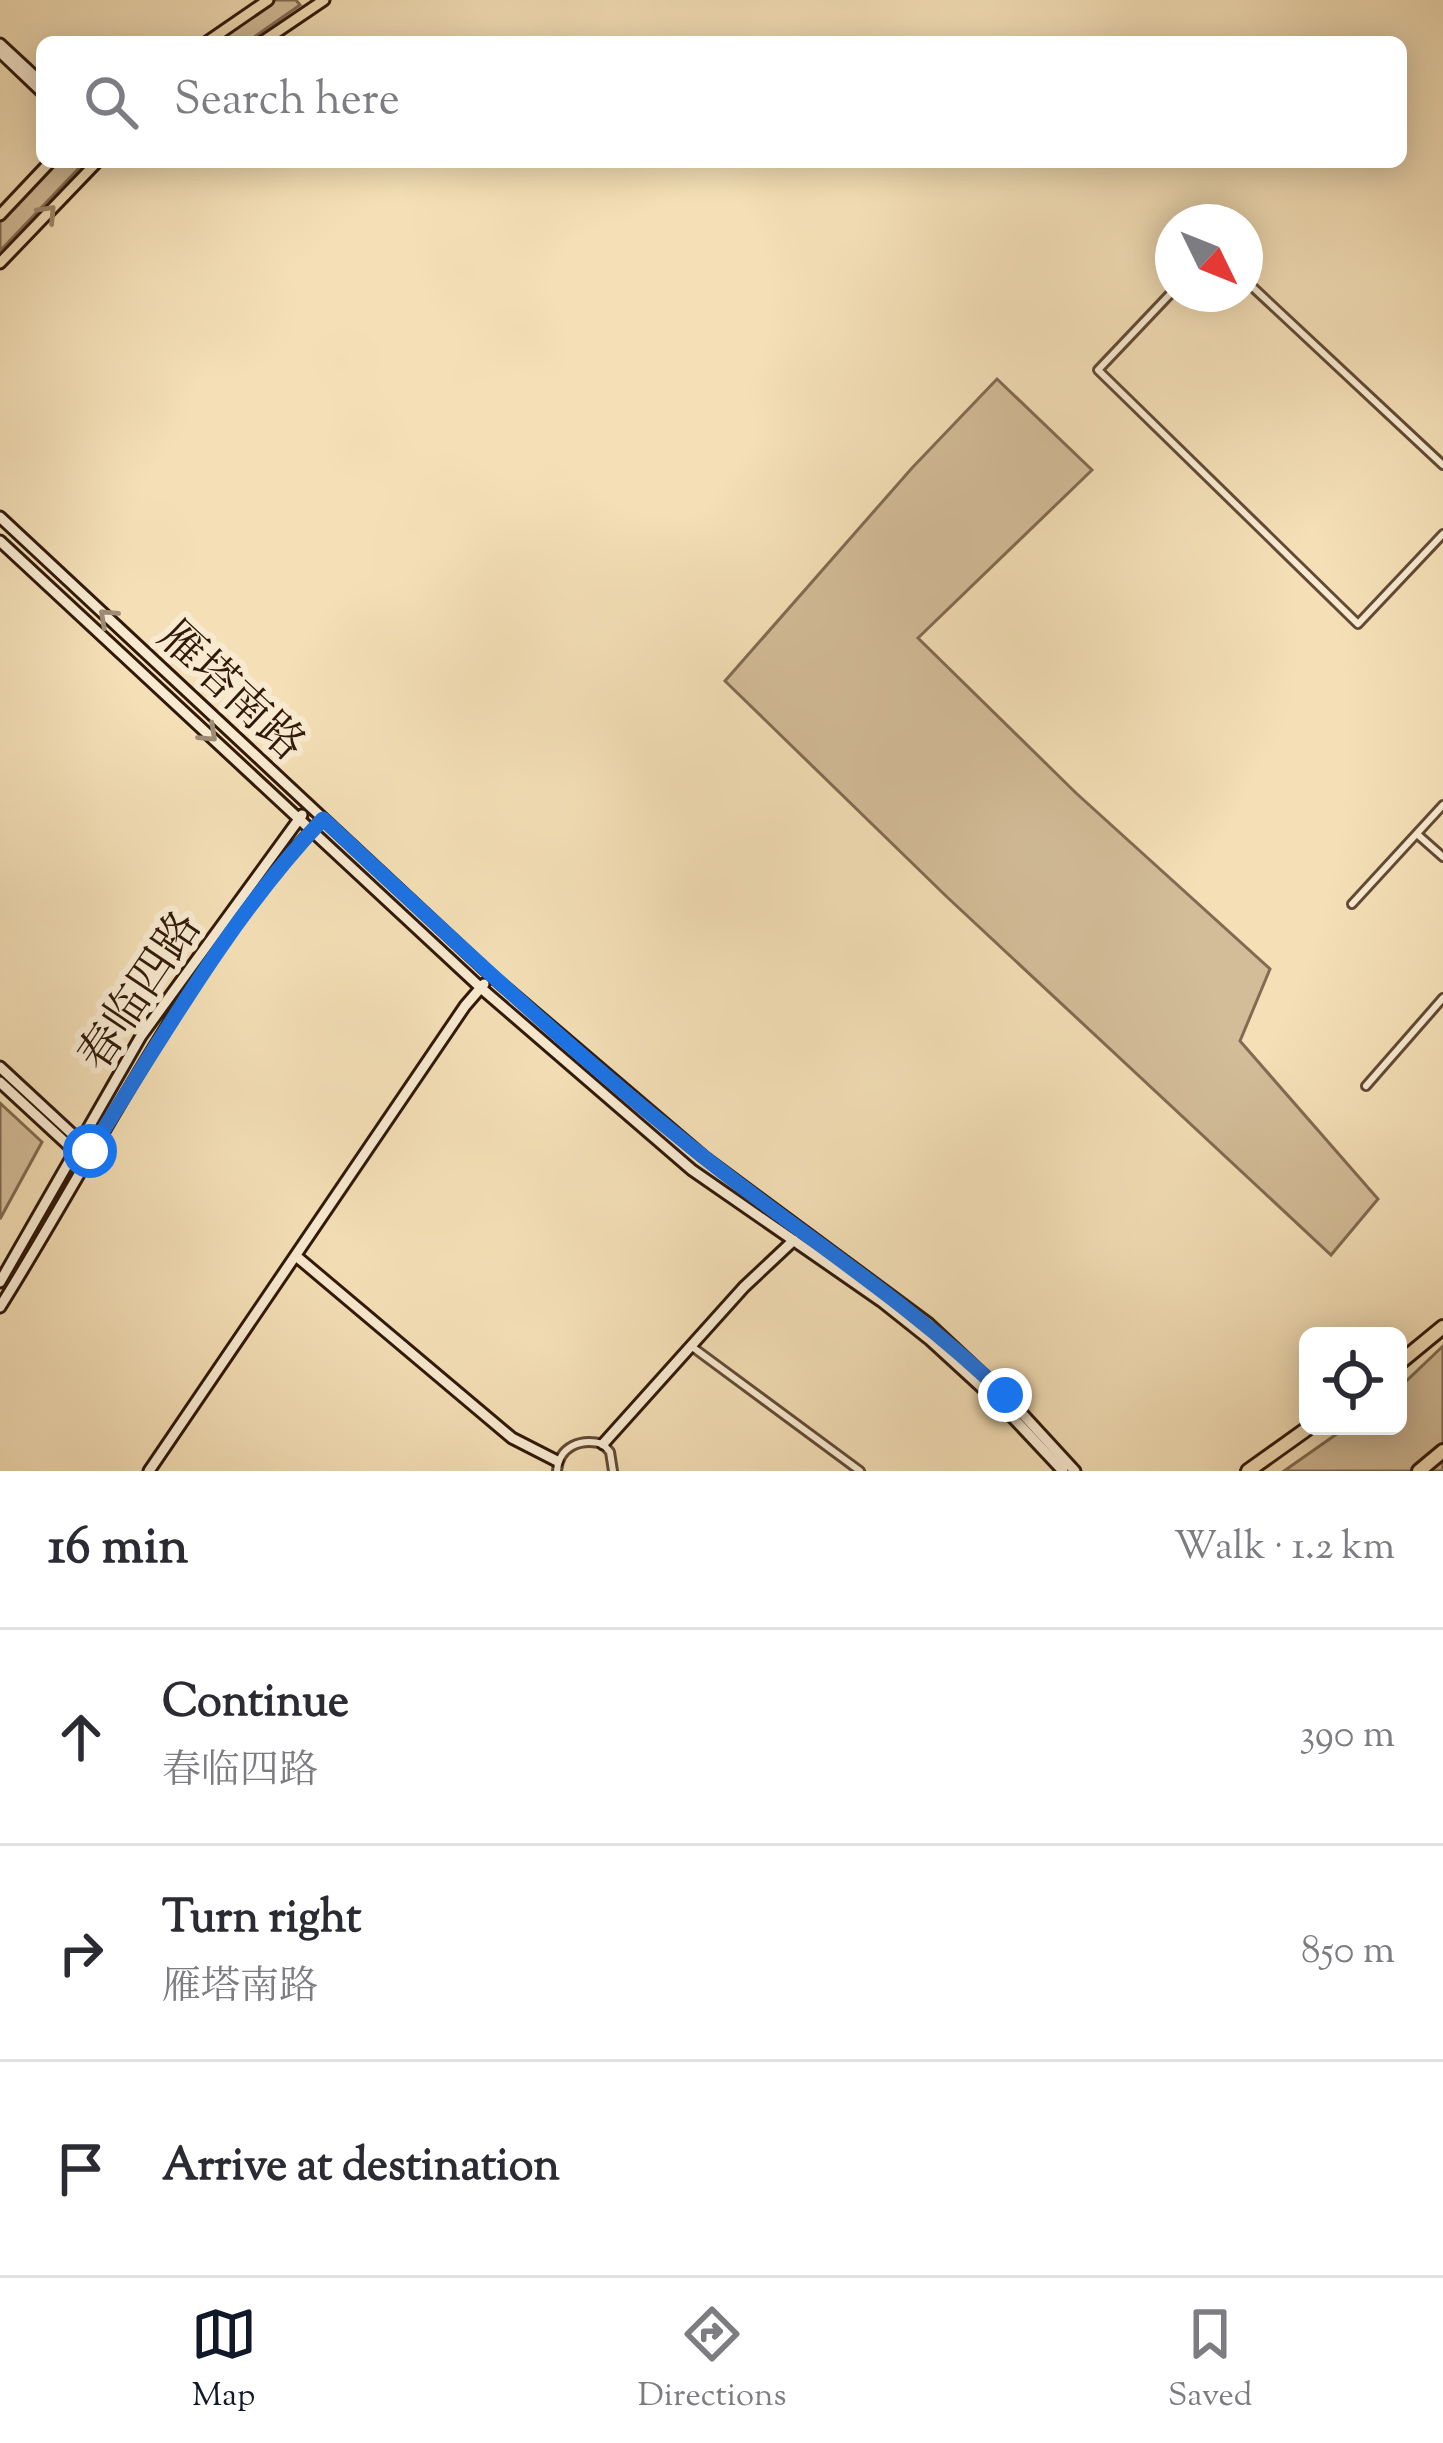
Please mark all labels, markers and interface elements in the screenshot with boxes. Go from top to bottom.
search box [36,36,1407,168]
icon: search [78,69,144,135]
text: Search here [174,70,400,135]
north arrow [1155,204,1263,312]
one-way arrow [34,205,56,226]
street label: 雁塔南路 [141,608,317,778]
one-way arrow [99,609,121,631]
one-way arrow [196,720,217,742]
street label: 春临四路 [65,900,220,1086]
route start [63,1124,117,1178]
map controls [1299,1327,1407,1435]
button: locate [1299,1327,1407,1435]
route end [978,1368,1032,1422]
text: 16 min [48,1513,188,1586]
text: Walk · 1.2 km [1174,1521,1395,1577]
text: Continue [162,1672,349,1737]
icon: ahead [48,1704,114,1770]
text: 390 m [1299,1709,1395,1765]
text: 春临四路 [162,1745,318,1801]
text: Turn right [162,1888,361,1953]
icon: right [48,1920,114,1986]
text: 850 m [1301,1925,1395,1981]
text: 雁塔南路 [162,1961,318,2017]
icon: arrive [48,2136,114,2202]
text: Arrive at destination [162,2136,560,2201]
tab: Map [191,2301,257,2421]
tab: Directions [638,2301,787,2421]
tab: Saved [1168,2301,1252,2421]

